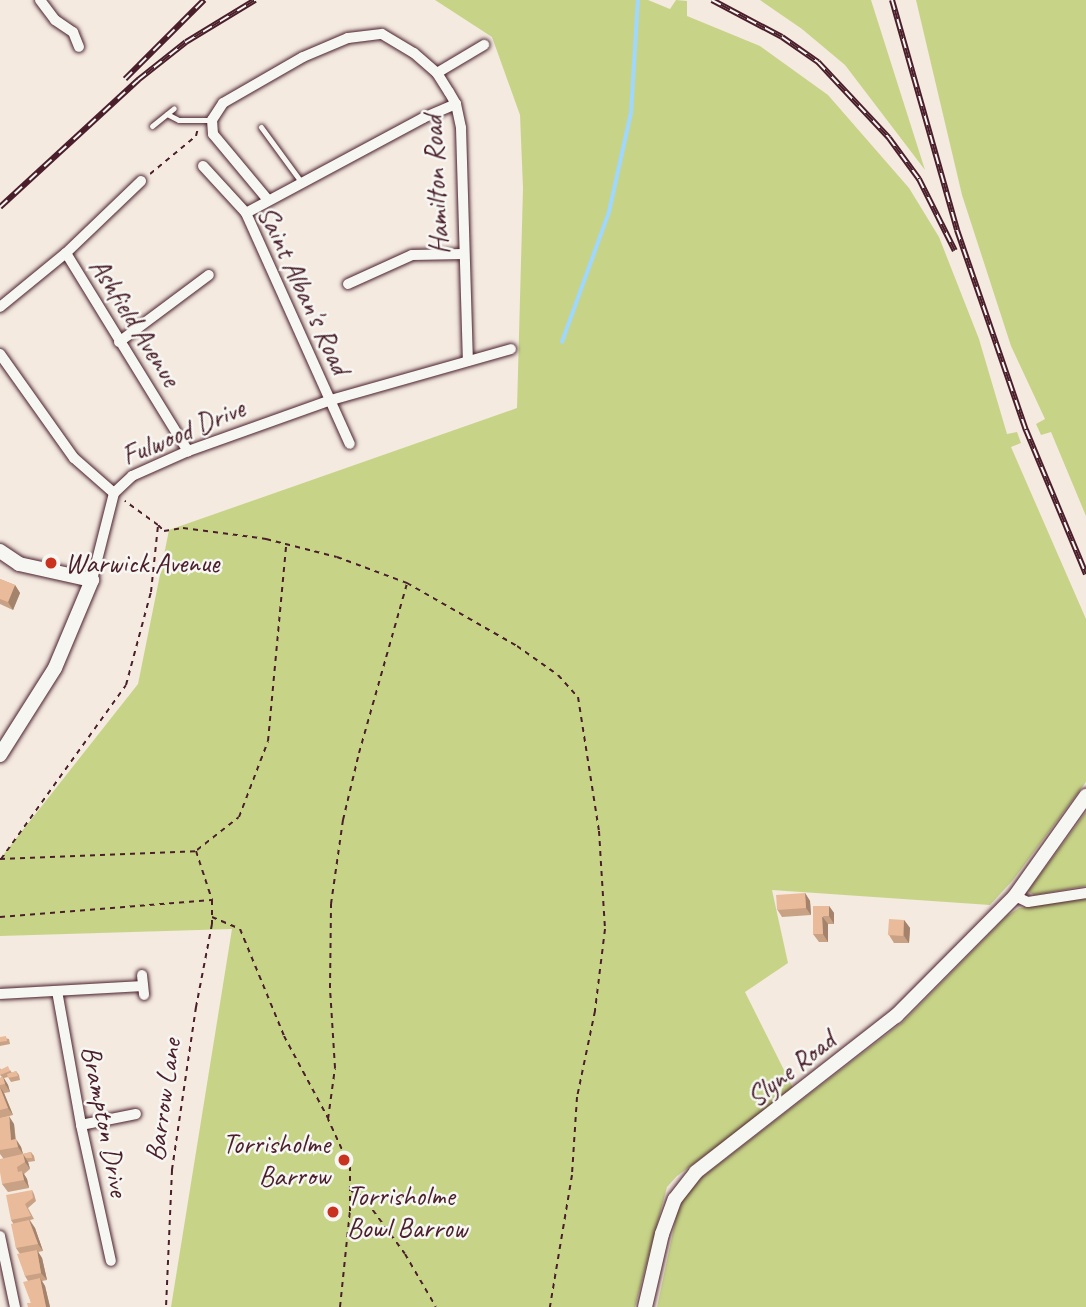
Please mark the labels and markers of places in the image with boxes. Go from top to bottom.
place label: Warwick Avenue [65,546,219,580]
marker: Warwick Avenue [43,555,59,571]
place label: Torrisholme Barrow [222,1127,330,1193]
marker: Torrisholme Barrow [336,1152,352,1168]
place label: Torrisholme Bowl Barrow [347,1179,468,1245]
marker: Torrisholme Bowl Barrow [325,1204,341,1220]

